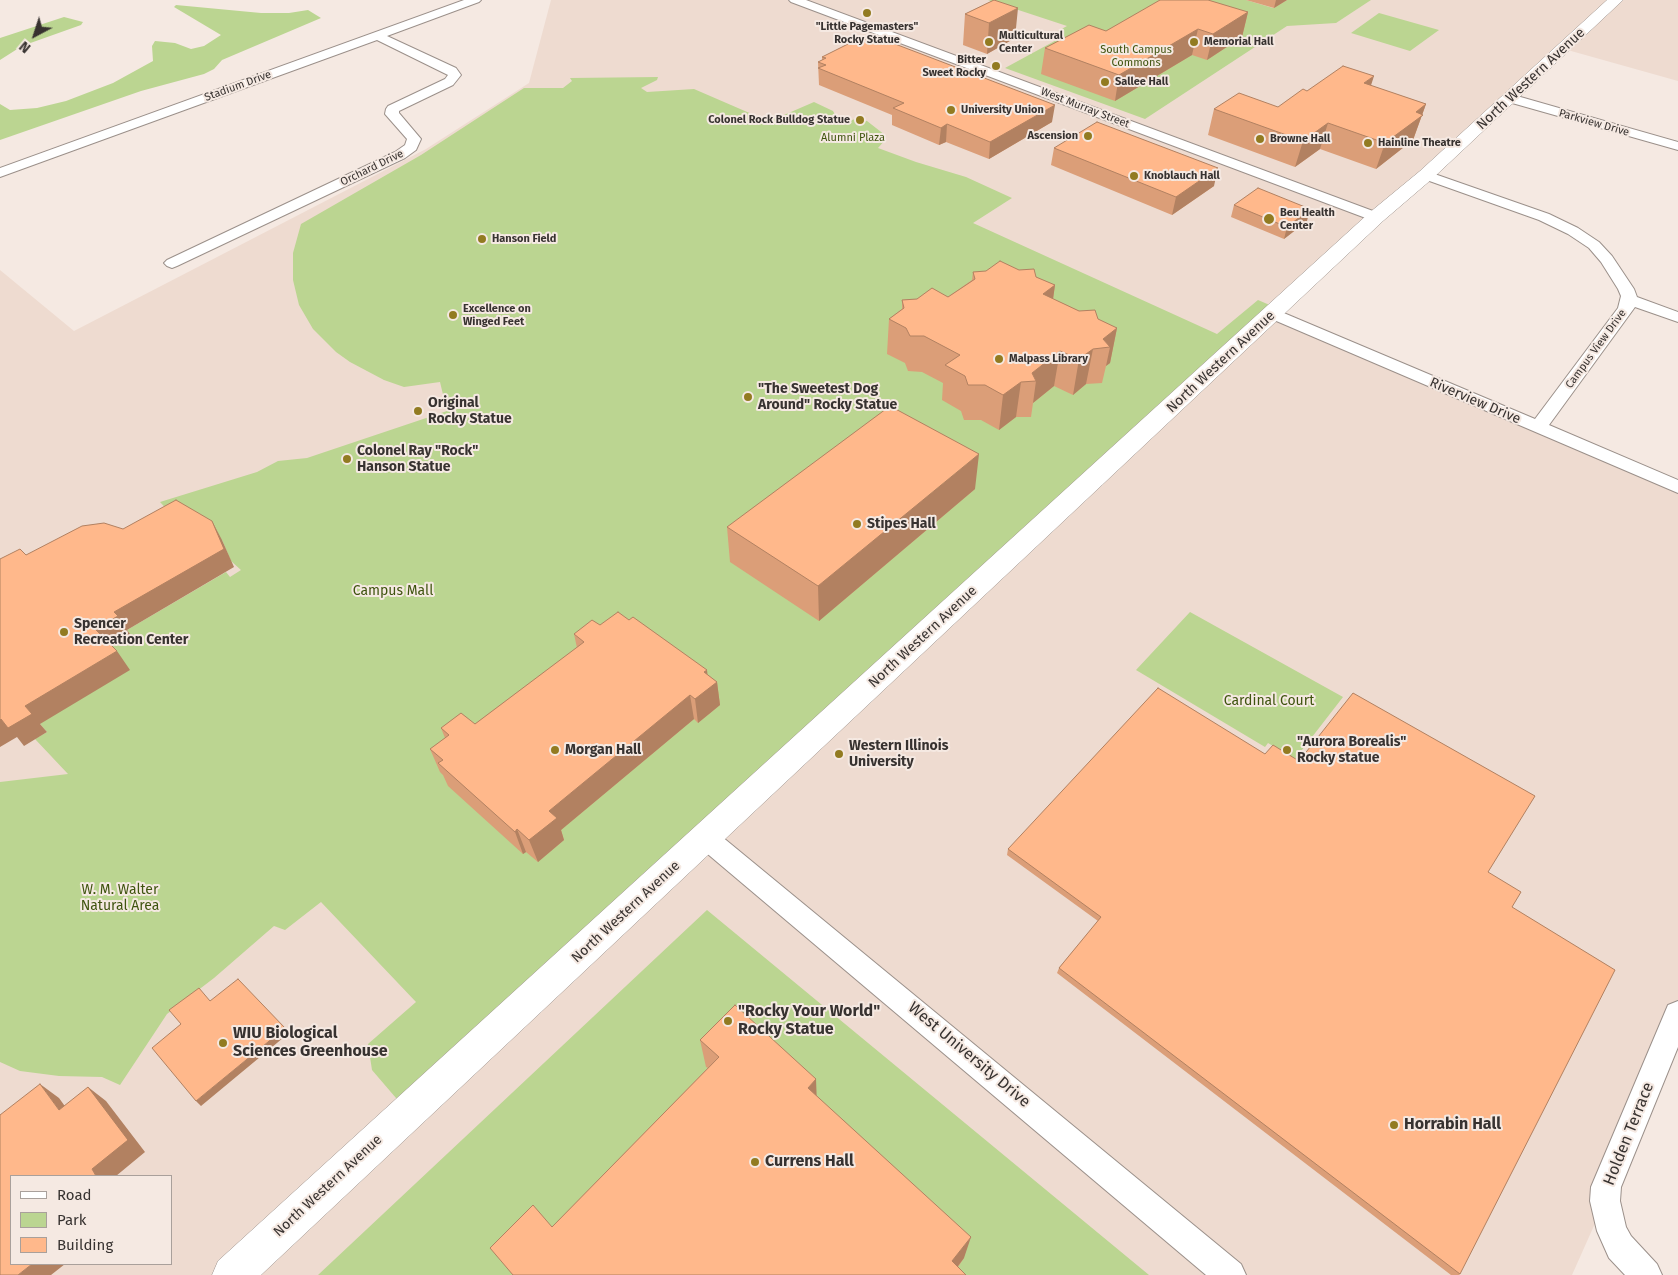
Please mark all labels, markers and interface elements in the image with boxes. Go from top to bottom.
marker: "Little Pagemasters" Rocky Statue [861,7,873,19]
north arrow [10,10,60,60]
place label: "Little Pagemasters" Rocky Statue [816,20,918,46]
street label: North Western Avenue [1473,24,1589,134]
place label: Multicultural Center [999,29,1063,55]
place label: Memorial Hall [1204,35,1274,49]
marker: Multicultural Center [983,36,995,48]
marker: Memorial Hall [1188,36,1200,48]
text: N [16,37,34,56]
park label: South Campus Commons [1100,43,1172,69]
place label: Bitter Sweet Rocky [922,53,986,79]
marker: Bitter Sweet Rocky [990,60,1002,72]
street label: Stadium Drive [203,68,273,104]
place label: Sallee Hall [1115,75,1168,89]
marker: Sallee Hall [1099,76,1111,88]
street label: West Murray Street [1039,85,1131,131]
place label: University Union [961,103,1044,117]
marker: University Union [945,104,957,116]
street label: Parkview Drive [1557,107,1631,139]
place label: Colonel Rock Bulldog Statue [708,113,850,127]
marker: Colonel Rock Bulldog Statue [854,114,866,126]
place label: Ascension [1028,129,1078,143]
marker: Ascension [1082,130,1094,142]
park label: Alumni Plaza [821,131,885,145]
place label: Browne Hall [1270,132,1330,146]
marker: Browne Hall [1254,133,1266,145]
place label: Hainline Theatre [1378,136,1461,150]
marker: Hainline Theatre [1362,137,1374,149]
street label: Orchard Drive [338,147,406,189]
place label: Knoblauch Hall [1144,169,1220,183]
marker: Knoblauch Hall [1128,170,1140,182]
place label: Beu Health Center [1280,206,1335,232]
marker: Beu Health Center [1262,212,1276,226]
place label: Hanson Field [492,232,556,246]
marker: Hanson Field [476,233,488,245]
place label: Excellence on Winged Feet [463,302,531,328]
street label: North Western Avenue [1163,307,1279,417]
street label: Campus View Drive [1563,307,1629,391]
marker: Excellence on Winged Feet [447,309,459,321]
place label: Malpass Library [1009,352,1088,366]
marker: Malpass Library [993,353,1005,365]
street label: Riverview Drive [1427,374,1523,428]
place label: "The Sweetest Dog Around" Rocky Statue [758,381,897,414]
marker: "The Sweetest Dog Around" Rocky Statue [742,391,754,403]
place label: Original Rocky Statue [428,395,512,428]
marker: Original Rocky Statue [412,405,424,417]
place label: Colonel Ray "Rock" Hanson Statue [357,443,478,476]
marker: Colonel Ray "Rock" Hanson Statue [341,453,353,465]
place label: Stipes Hall [867,516,936,532]
marker: Stipes Hall [851,518,863,530]
street label: North Western Avenue [865,582,981,692]
park label: Campus Mall [353,583,433,599]
place label: Spencer Recreation Center [74,616,188,648]
marker: Spencer Recreation Center [58,626,70,638]
park label: Cardinal Court [1224,693,1314,709]
place label: "Aurora Borealis" Rocky statue [1297,734,1406,766]
place label: Western Illinois University [849,738,948,770]
place label: Morgan Hall [565,742,641,758]
marker: Morgan Hall [549,744,561,756]
marker: "Aurora Borealis" Rocky statue [1281,744,1293,756]
marker: Western Illinois University [833,748,845,760]
street label: North Western Avenue [568,857,684,967]
park label: W. M. Walter Natural Area [81,882,159,914]
street label: West University Drive [904,998,1034,1112]
place label: "Rocky Your World" Rocky Statue [738,1002,880,1040]
marker: "Rocky Your World" Rocky Statue [722,1015,734,1027]
place label: WIU Biological Sciences Greenhouse [233,1024,388,1062]
marker: WIU Biological Sciences Greenhouse [217,1037,229,1049]
street label: Holden Terrace [1600,1080,1658,1188]
place label: Horrabin Hall [1404,1115,1501,1135]
marker: Horrabin Hall [1388,1119,1400,1131]
street label: North Western Avenue [270,1131,386,1241]
place label: Currens Hall [765,1152,854,1172]
marker: Currens Hall [749,1156,761,1168]
legend [10,1175,172,1265]
text: Road [57,1186,92,1204]
text: Park [57,1211,87,1229]
text: Building [57,1236,113,1254]

